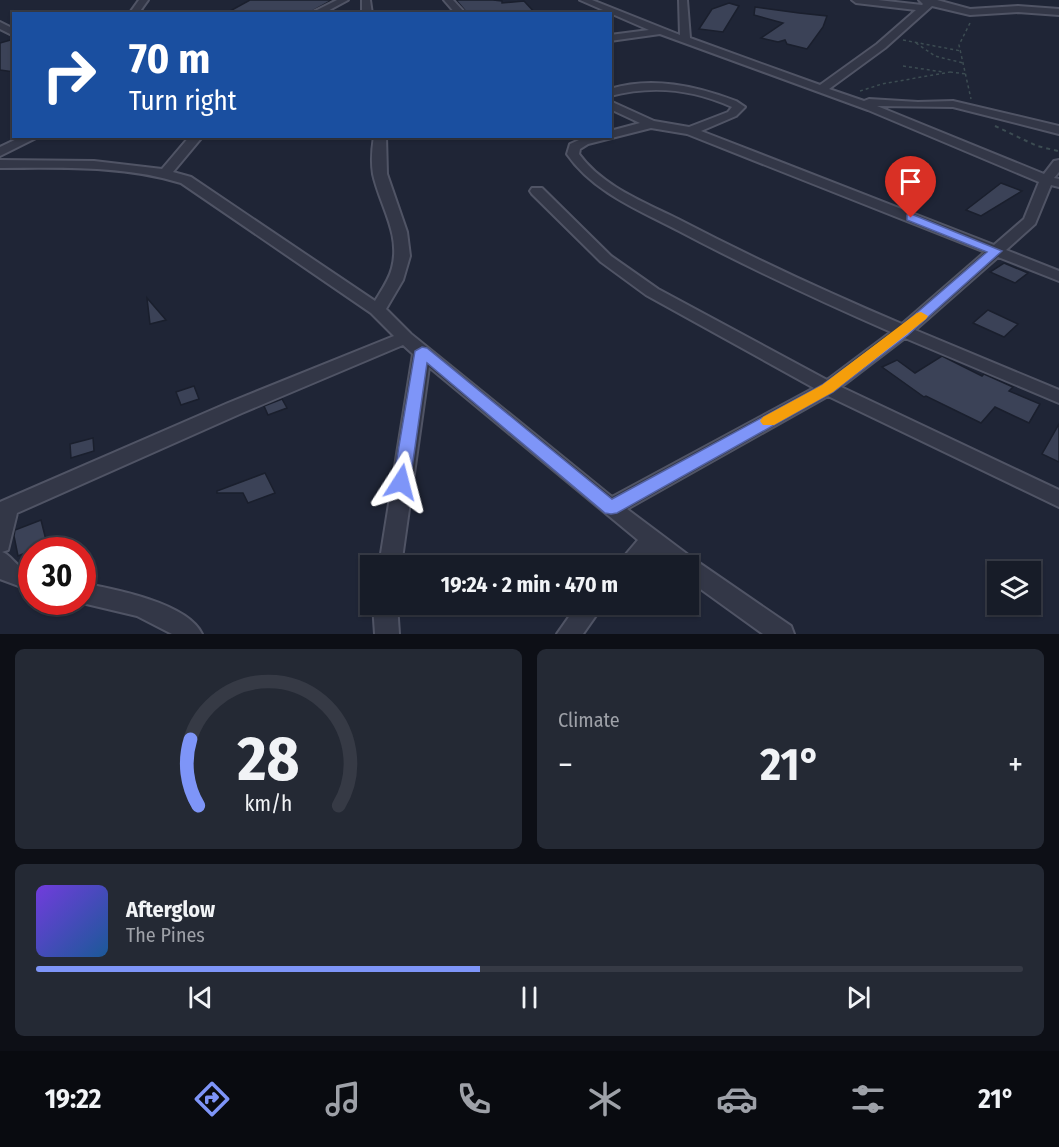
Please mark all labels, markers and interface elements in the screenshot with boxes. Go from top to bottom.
text: 70 m [129,34,210,84]
icon: right [30,36,108,114]
text: Turn right [129,85,237,117]
pin [885,156,936,218]
icon: arrive [894,165,927,198]
position arrow [369,450,433,514]
speed limit sign: 30 [18,537,96,615]
map controls [987,561,1041,615]
button: layers [987,561,1041,615]
text: 19:24 · 2 min · 470 m [441,571,618,598]
text: Climate [558,708,620,732]
text: 28 [237,722,299,797]
text: 21° [760,738,821,792]
text: − [558,745,573,785]
text: + [1008,745,1023,785]
text: km/h [245,791,292,817]
text: Afterglow [126,896,215,923]
text: The Pines [126,923,205,947]
icon: previous [184,981,217,1014]
icon: pause [513,981,546,1014]
icon: next [842,981,875,1014]
icon: directions [191,1078,233,1120]
icon: music [322,1078,364,1120]
icon: phone [453,1078,495,1120]
icon: climate [584,1078,626,1120]
icon: car [716,1078,758,1120]
icon: filters [847,1078,889,1120]
text: 19:22 [45,1083,101,1115]
text: 21° [978,1083,1014,1115]

